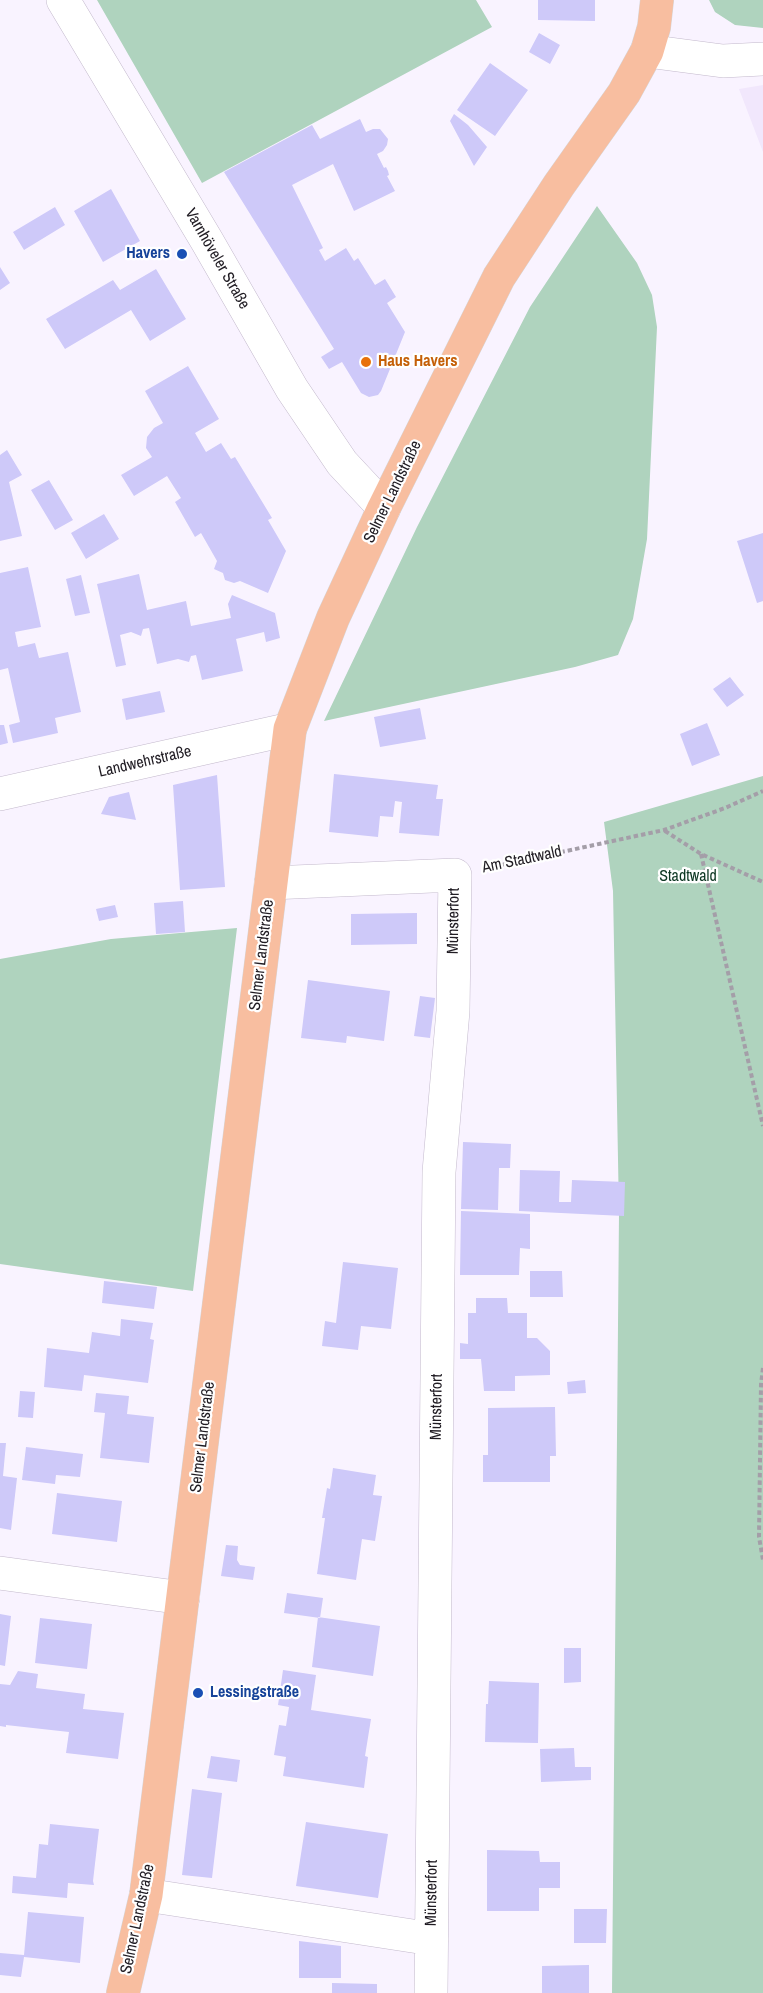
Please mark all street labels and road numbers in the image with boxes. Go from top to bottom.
street label: Varnhöveler Straße [180,205,254,313]
street label: Selmer Landstraße [360,438,426,546]
street label: Landwehrstraße [97,742,193,782]
street label: Am Stadtwald [480,842,564,878]
street label: Münsterfort [444,888,464,954]
street label: Selmer Landstraße [246,898,278,1012]
street label: Münsterfort [427,1374,447,1440]
street label: Selmer Landstraße [187,1380,219,1494]
street label: Münsterfort [422,1860,442,1926]
street label: Selmer Landstraße [117,1862,159,1976]

